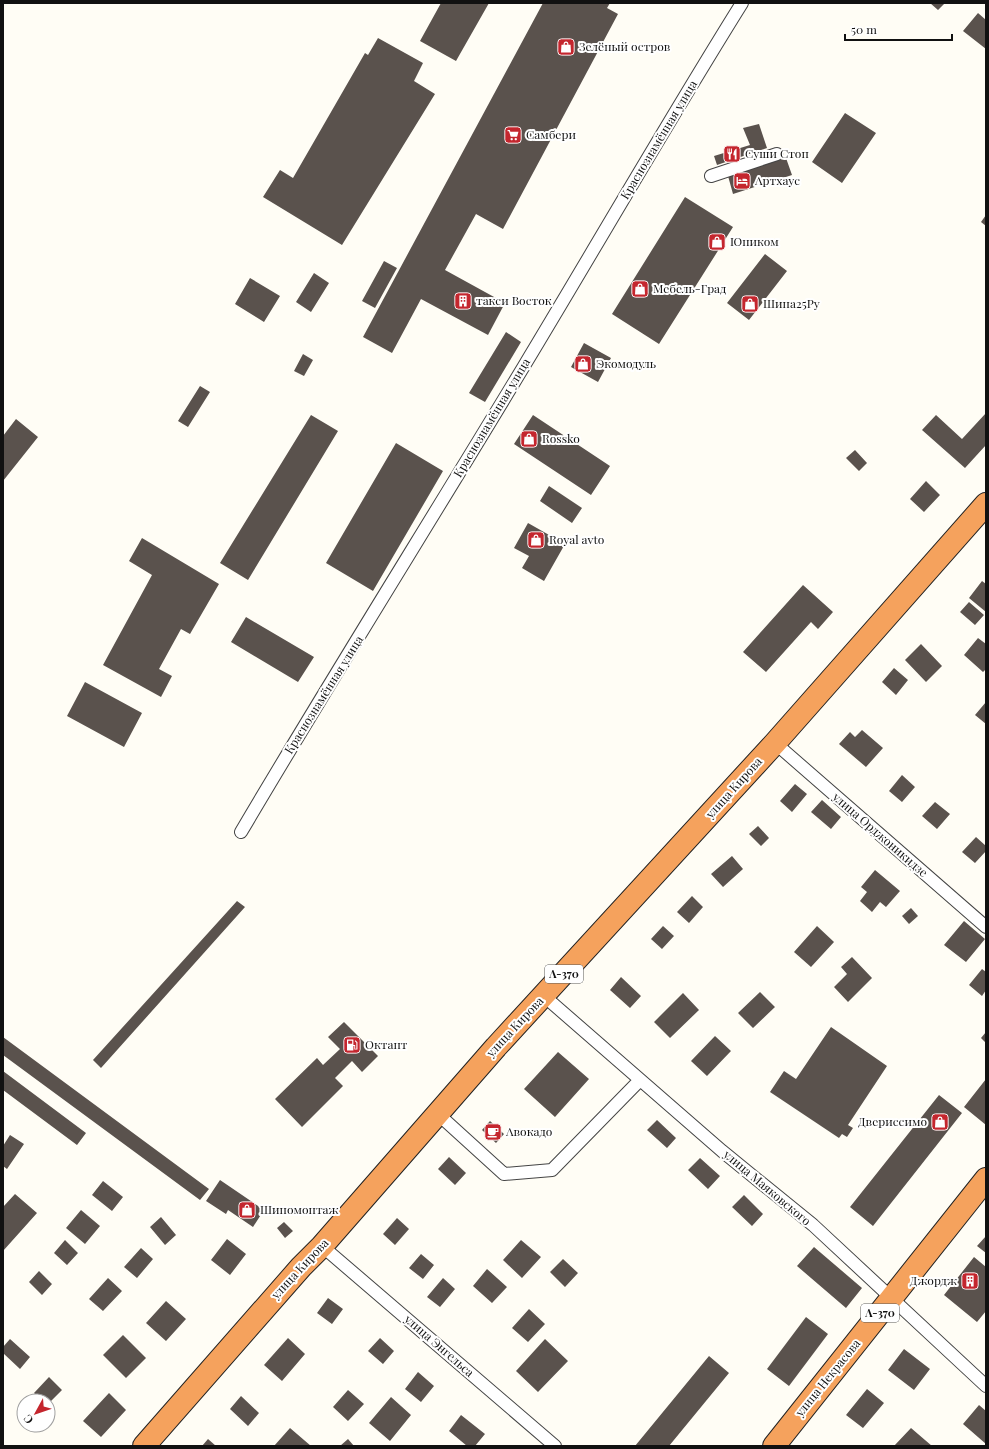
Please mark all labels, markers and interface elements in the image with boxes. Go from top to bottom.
scale bar [845,16,952,42]
text: 50 m [851,21,877,37]
shop icon: Зелёный остров [556,37,576,57]
place label: Зелёный остров [579,38,671,54]
street label: Краснознамённая улица [616,77,700,202]
supermarket icon: Самбери [503,125,523,145]
place label: Самбери [526,126,576,142]
restaurant icon: Суши Стоп [722,144,742,164]
place label: Суши Стоп [745,145,809,161]
hotel icon: Артхаус [732,171,752,191]
place label: Артхаус [754,172,800,188]
shop icon: Юником [707,232,727,252]
place label: Юником [730,233,779,249]
shop icon: Мебель-Град [630,279,650,299]
place label: Мебель-Град [653,280,727,296]
building icon: такси Восток [453,291,473,311]
place label: такси Восток [476,292,552,308]
shop icon: Шина25Ру [740,294,760,314]
place label: Шина25Ру [763,295,820,311]
shop icon: Экомодуль [573,354,593,374]
street label: Краснознамённая улица [449,355,533,480]
place label: Экомодуль [596,355,656,371]
shop icon: Rossko [519,429,539,449]
place label: Rossko [542,430,580,446]
shop icon: Royal avto [526,530,546,550]
place label: Royal avto [549,531,605,547]
street label: Краснознамённая улица [280,632,366,757]
street label: улица Кирова [701,753,765,822]
street label: улица Орджоникидзе [829,788,932,880]
road number: А-370 [545,965,583,983]
street label: улица Кирова [481,993,546,1061]
fuel station icon: Октант [342,1035,362,1055]
place label: Октант [365,1036,408,1052]
shop icon: Двериссимо [930,1112,950,1132]
place label: Двериссимо [858,1113,927,1129]
cafe icon: Авокадо [483,1122,503,1142]
place label: Авокадо [505,1123,553,1139]
street label: улица Маяковского [720,1145,815,1229]
shop icon: Шиномонтаж [237,1200,257,1220]
place label: Шиномонтаж [260,1201,339,1217]
street label: улица Кирова [266,1235,331,1303]
building icon: Джордж [960,1271,980,1291]
place label: Джордж [910,1272,957,1288]
road number: А-370 [861,1304,899,1322]
street label: улица Энгельса [401,1310,478,1380]
street label: улица Некрасова [790,1335,863,1420]
north arrow [16,1393,56,1433]
text: С [20,1412,36,1428]

